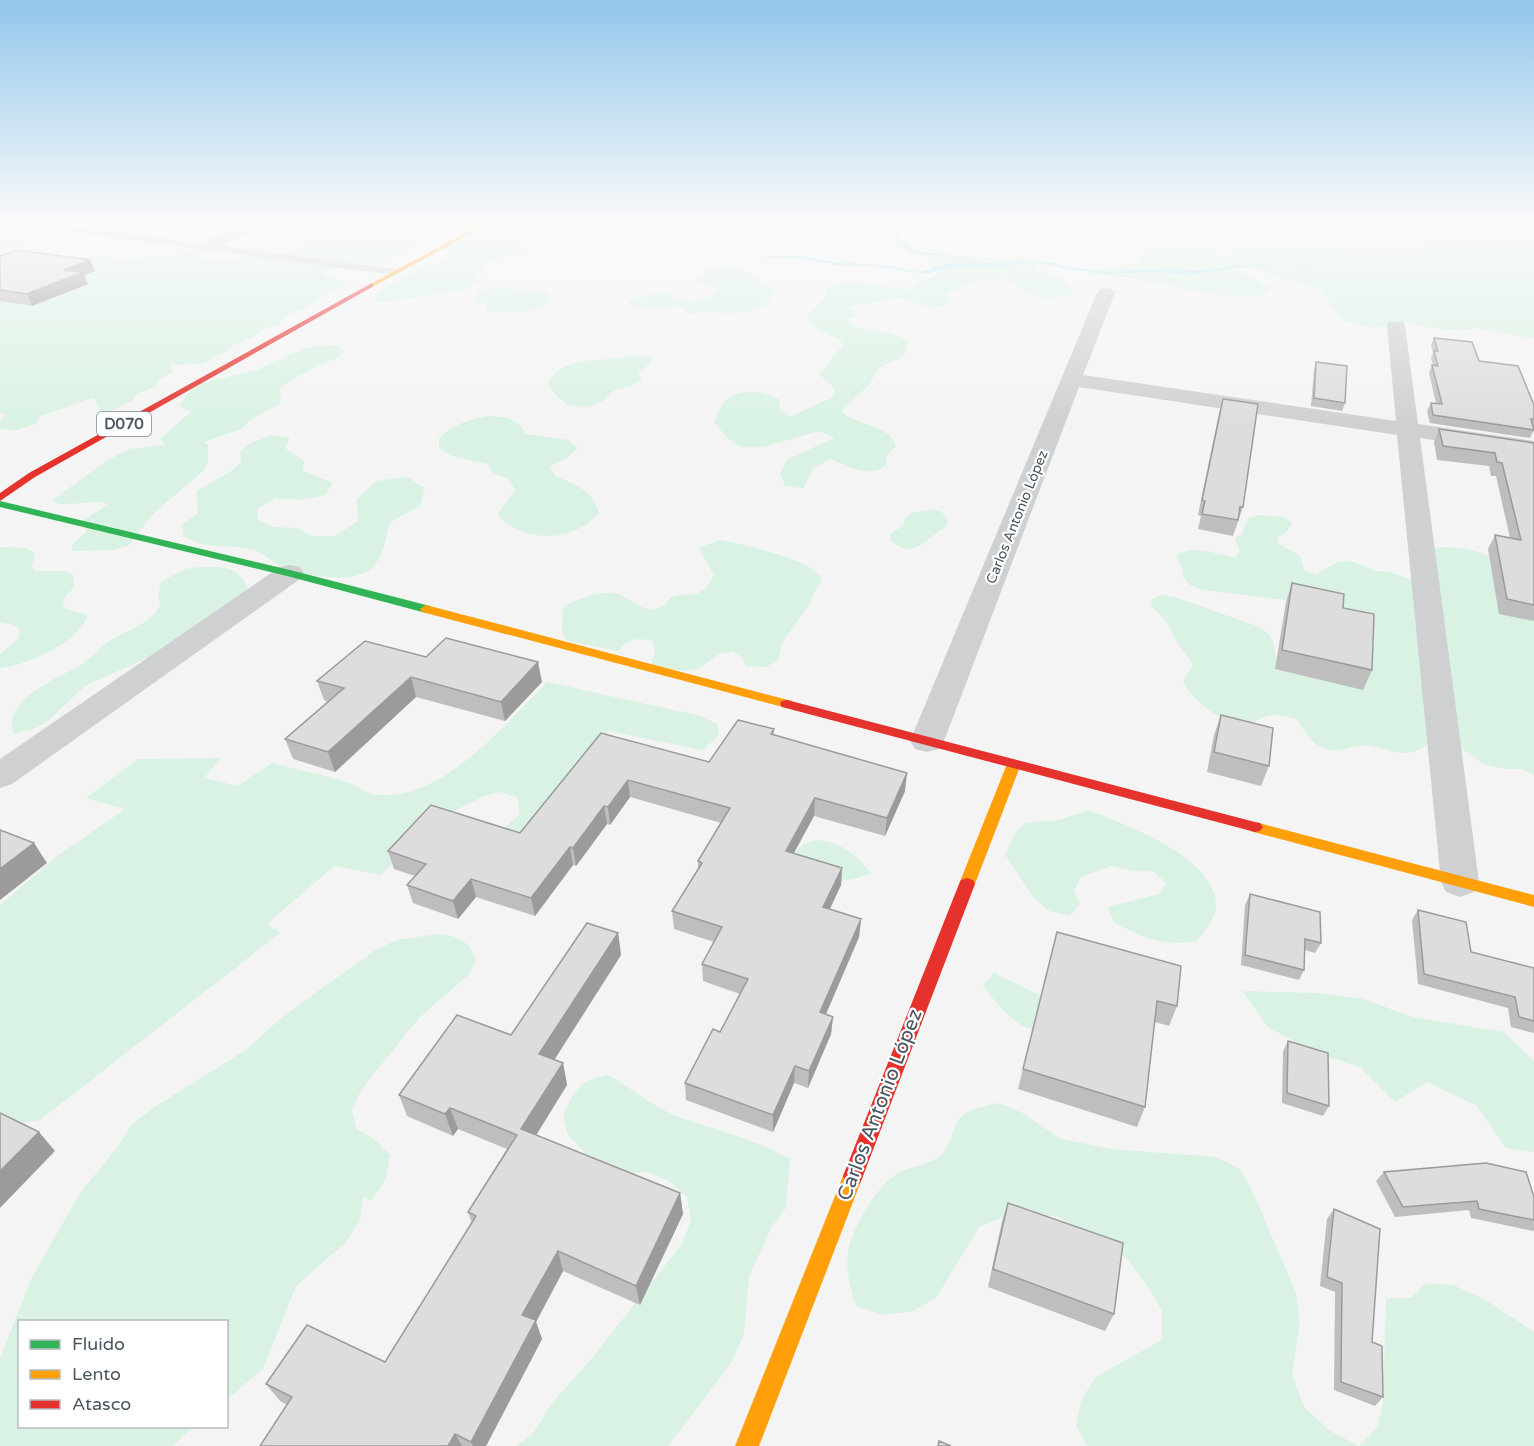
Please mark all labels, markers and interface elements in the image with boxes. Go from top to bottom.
road number: D070 [97,412,151,436]
street label: Carlos Antonio López [982,448,1052,586]
street label: Carlos Antonio López [832,1006,928,1204]
legend [18,1320,228,1428]
text: Fluido [72,1333,125,1355]
text: Lento [72,1363,121,1385]
text: Atasco [72,1393,131,1415]

